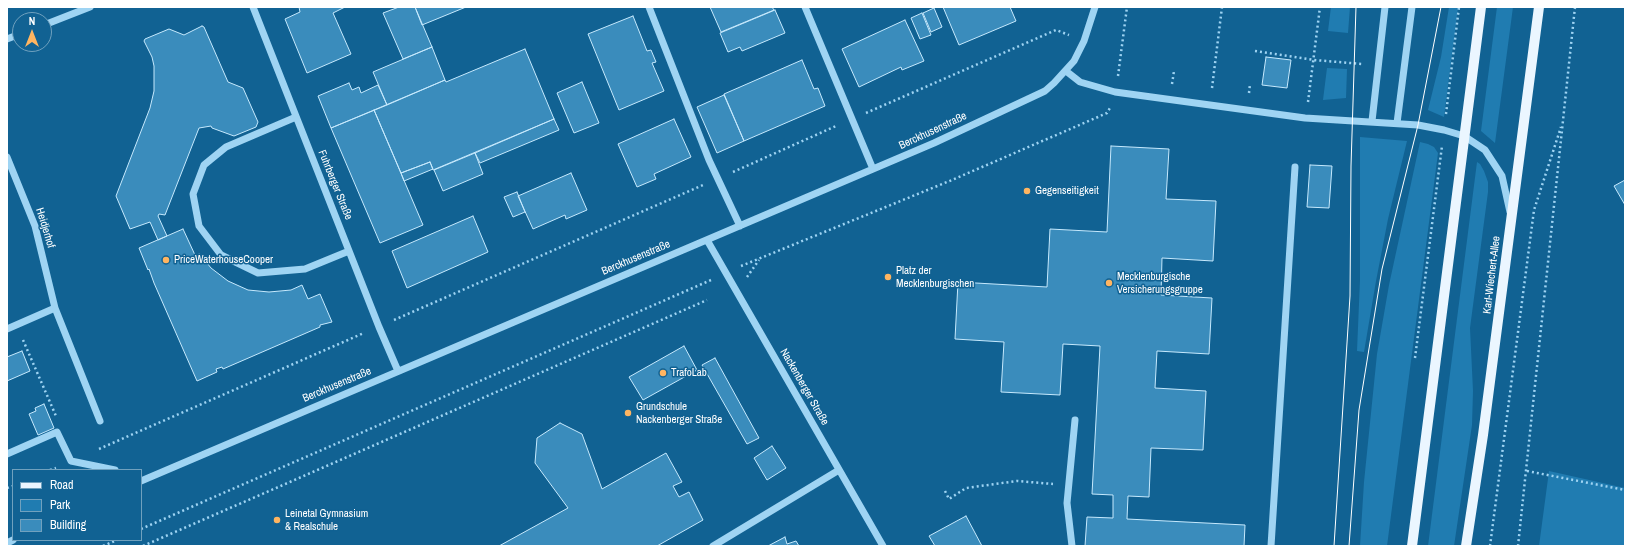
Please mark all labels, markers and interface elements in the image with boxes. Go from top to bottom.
north arrow [12,12,52,52]
text: N [29,14,35,28]
street label: Berckhusenstraße [897,110,969,152]
street label: Fuhrberger Straße [315,148,355,222]
place label: Gegenseitigkeit [1035,184,1099,198]
marker: Gegenseitigkeit [1022,186,1032,196]
street label: Heidjerhof [33,206,57,250]
street label: Karl-Wiechert-Allee [1481,235,1503,315]
street label: Berckhusenstraße [600,238,672,278]
place label: PriceWaterhouseCooper [174,253,273,267]
marker: PriceWaterhouseCooper [161,255,171,265]
place label: Platz der Mecklenburgischen [896,264,974,290]
place label: Mecklenburgische Versicherungsgruppe [1117,270,1203,296]
marker: Platz der Mecklenburgischen [883,272,893,282]
marker: Mecklenburgische Versicherungsgruppe [1104,278,1114,288]
street label: Nackenberger Straße [777,346,831,428]
street label: Berckhusenstraße [301,365,373,405]
place label: TrafoLab [671,366,707,380]
marker: TrafoLab [658,368,668,378]
place label: Grundschule Nackenberger Straße [636,400,722,426]
marker: Grundschule Nackenberger Straße [623,408,633,418]
legend [12,469,142,541]
text: Road [50,477,74,493]
text: Park [50,497,70,513]
place label: Leinetal Gymnasium & Realschule [285,507,368,533]
marker: Leinetal Gymnasium & Realschule [272,515,282,525]
text: Building [50,517,86,533]

